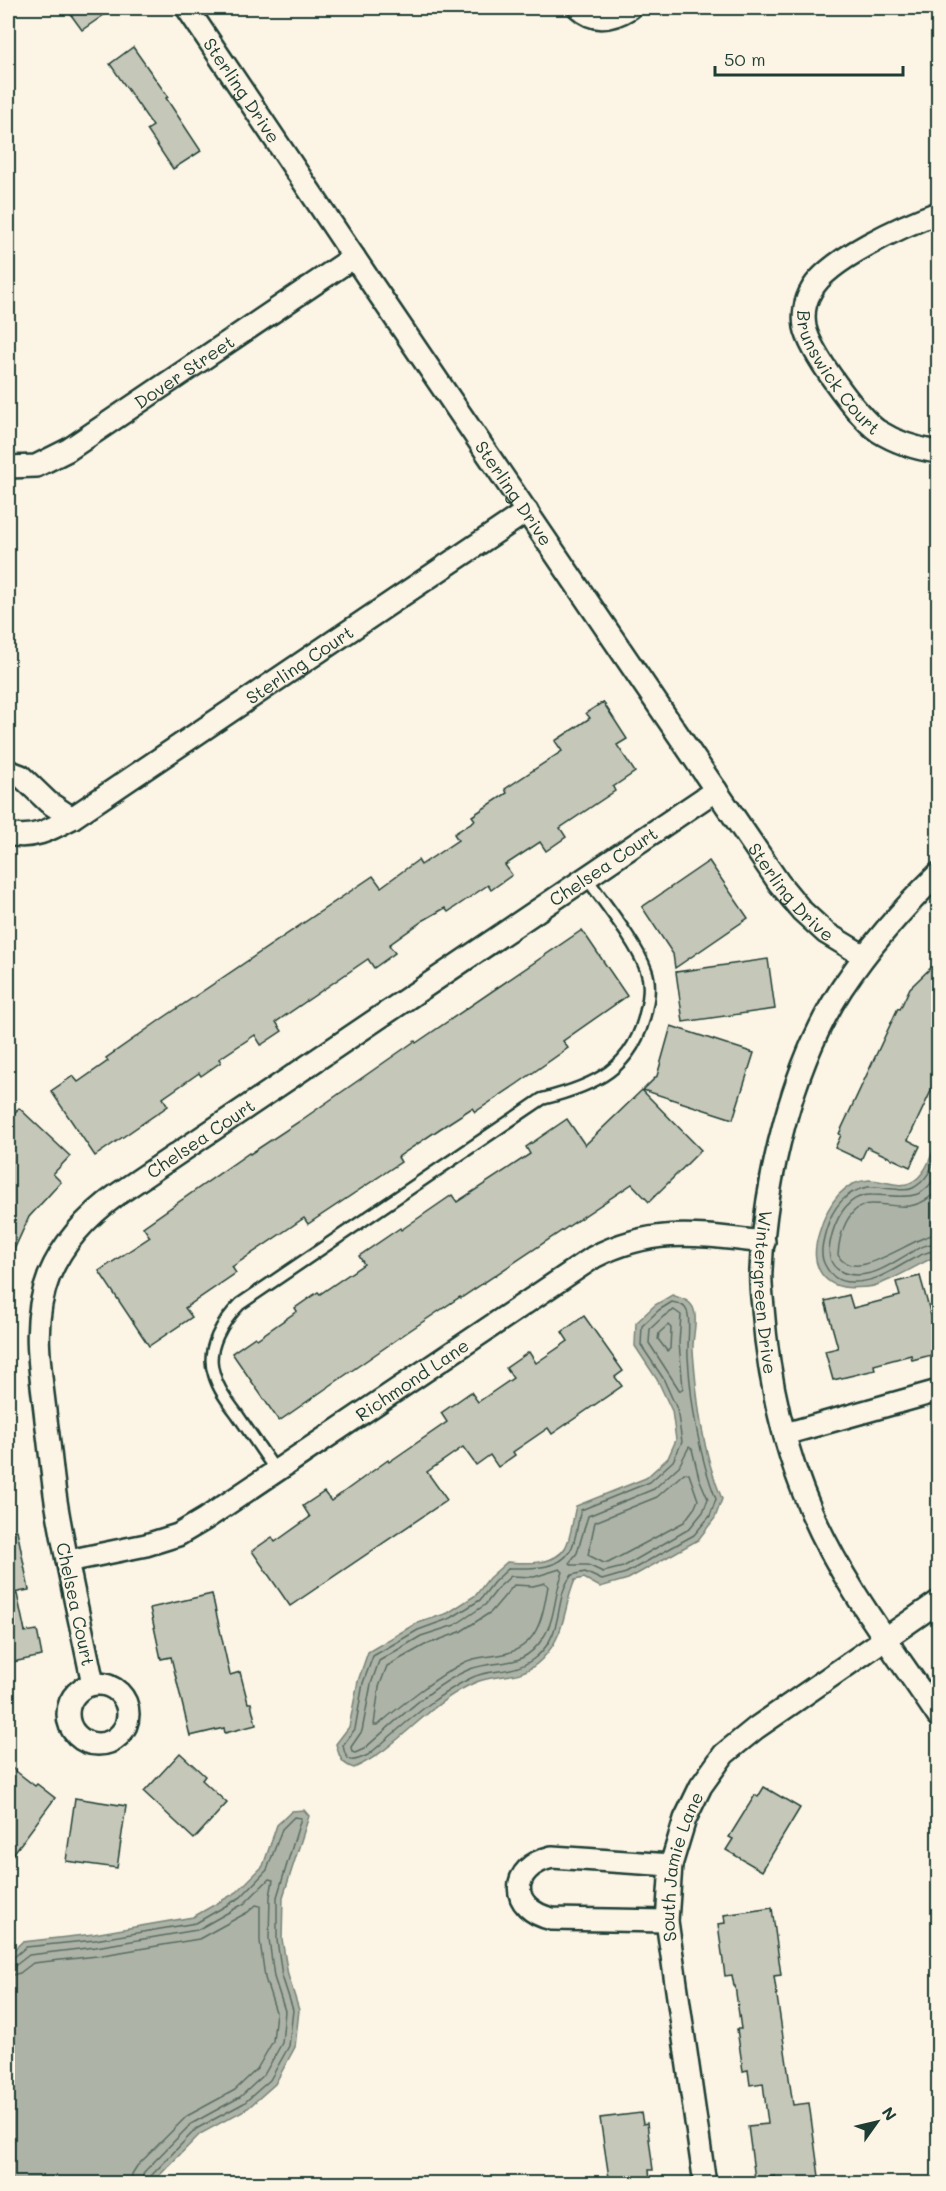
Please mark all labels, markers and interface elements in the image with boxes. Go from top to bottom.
street label: Sterling Drive [198,33,286,148]
scale bar [715,39,902,77]
text: 50 m [724,47,766,71]
street label: Brunswick Court [792,310,885,440]
street label: Dover Street [129,329,239,414]
street label: Sterling Drive [470,436,558,550]
street label: Sterling Court [241,620,358,710]
street label: Chelsea Court [544,821,662,911]
street label: Sterling Drive [743,838,838,947]
street label: Chelsea Court [142,1093,259,1184]
street label: Wintergreen Drive [749,1209,783,1376]
street label: Richmond Lane [351,1333,473,1426]
street label: Chelsea Court [51,1540,101,1668]
street label: South Jamie Lane [655,1788,709,1943]
north arrow [847,2092,907,2152]
text: N [878,2102,902,2124]

